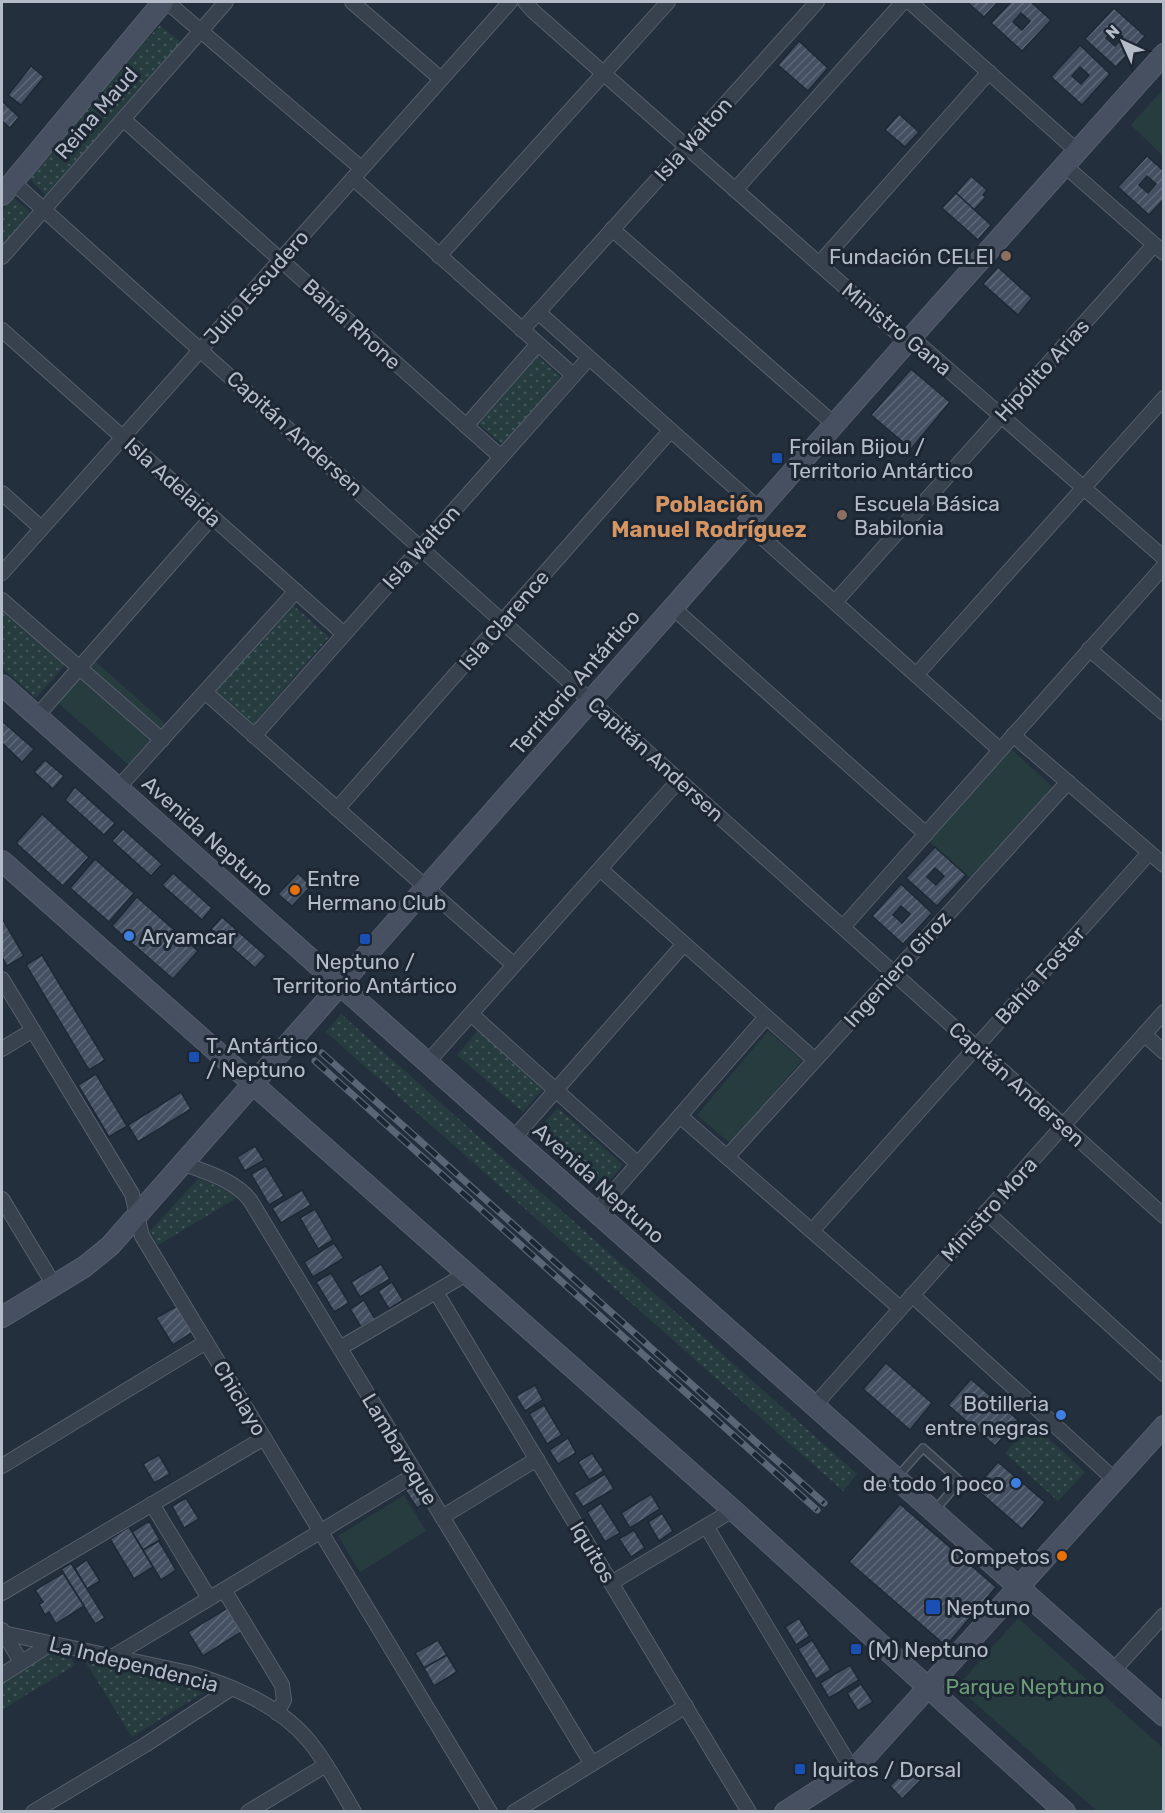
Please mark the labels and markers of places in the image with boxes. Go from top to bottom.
place label: Fundación CELEI [829,244,994,269]
marker: Fundación CELEI [999,249,1013,263]
place label: Froilan Bijou / Territorio Antártico [789,434,973,483]
marker: Froilan Bijou / Territorio Antártico [770,451,784,465]
place label: Escuela Básica Babilonia [854,491,1000,540]
marker: Escuela Básica Babilonia [835,508,849,522]
place label: Entre Hermano Club [307,866,446,915]
marker: Entre Hermano Club [288,883,302,897]
place label: Aryamcar [141,924,236,949]
marker: Aryamcar [122,929,136,943]
marker: Neptuno / Territorio Antártico [358,932,372,946]
place label: Neptuno / Territorio Antártico [273,949,457,998]
place label: T. Antártico / Neptuno [206,1033,318,1082]
marker: T. Antártico / Neptuno [187,1050,201,1064]
place label: Botilleria entre negras [925,1391,1049,1440]
marker: Botilleria entre negras [1054,1408,1068,1422]
place label: de todo 1 poco [863,1471,1004,1496]
marker: de todo 1 poco [1009,1476,1023,1490]
place label: Competos [950,1544,1050,1569]
marker: Competos [1055,1549,1069,1563]
place label: Neptuno [946,1595,1030,1620]
marker: Neptuno [924,1598,942,1616]
place label: (M) Neptuno [868,1637,988,1662]
marker: (M) Neptuno [849,1642,863,1656]
place label: Iquitos / Dorsal [812,1757,961,1782]
marker: Iquitos / Dorsal [793,1762,807,1776]

